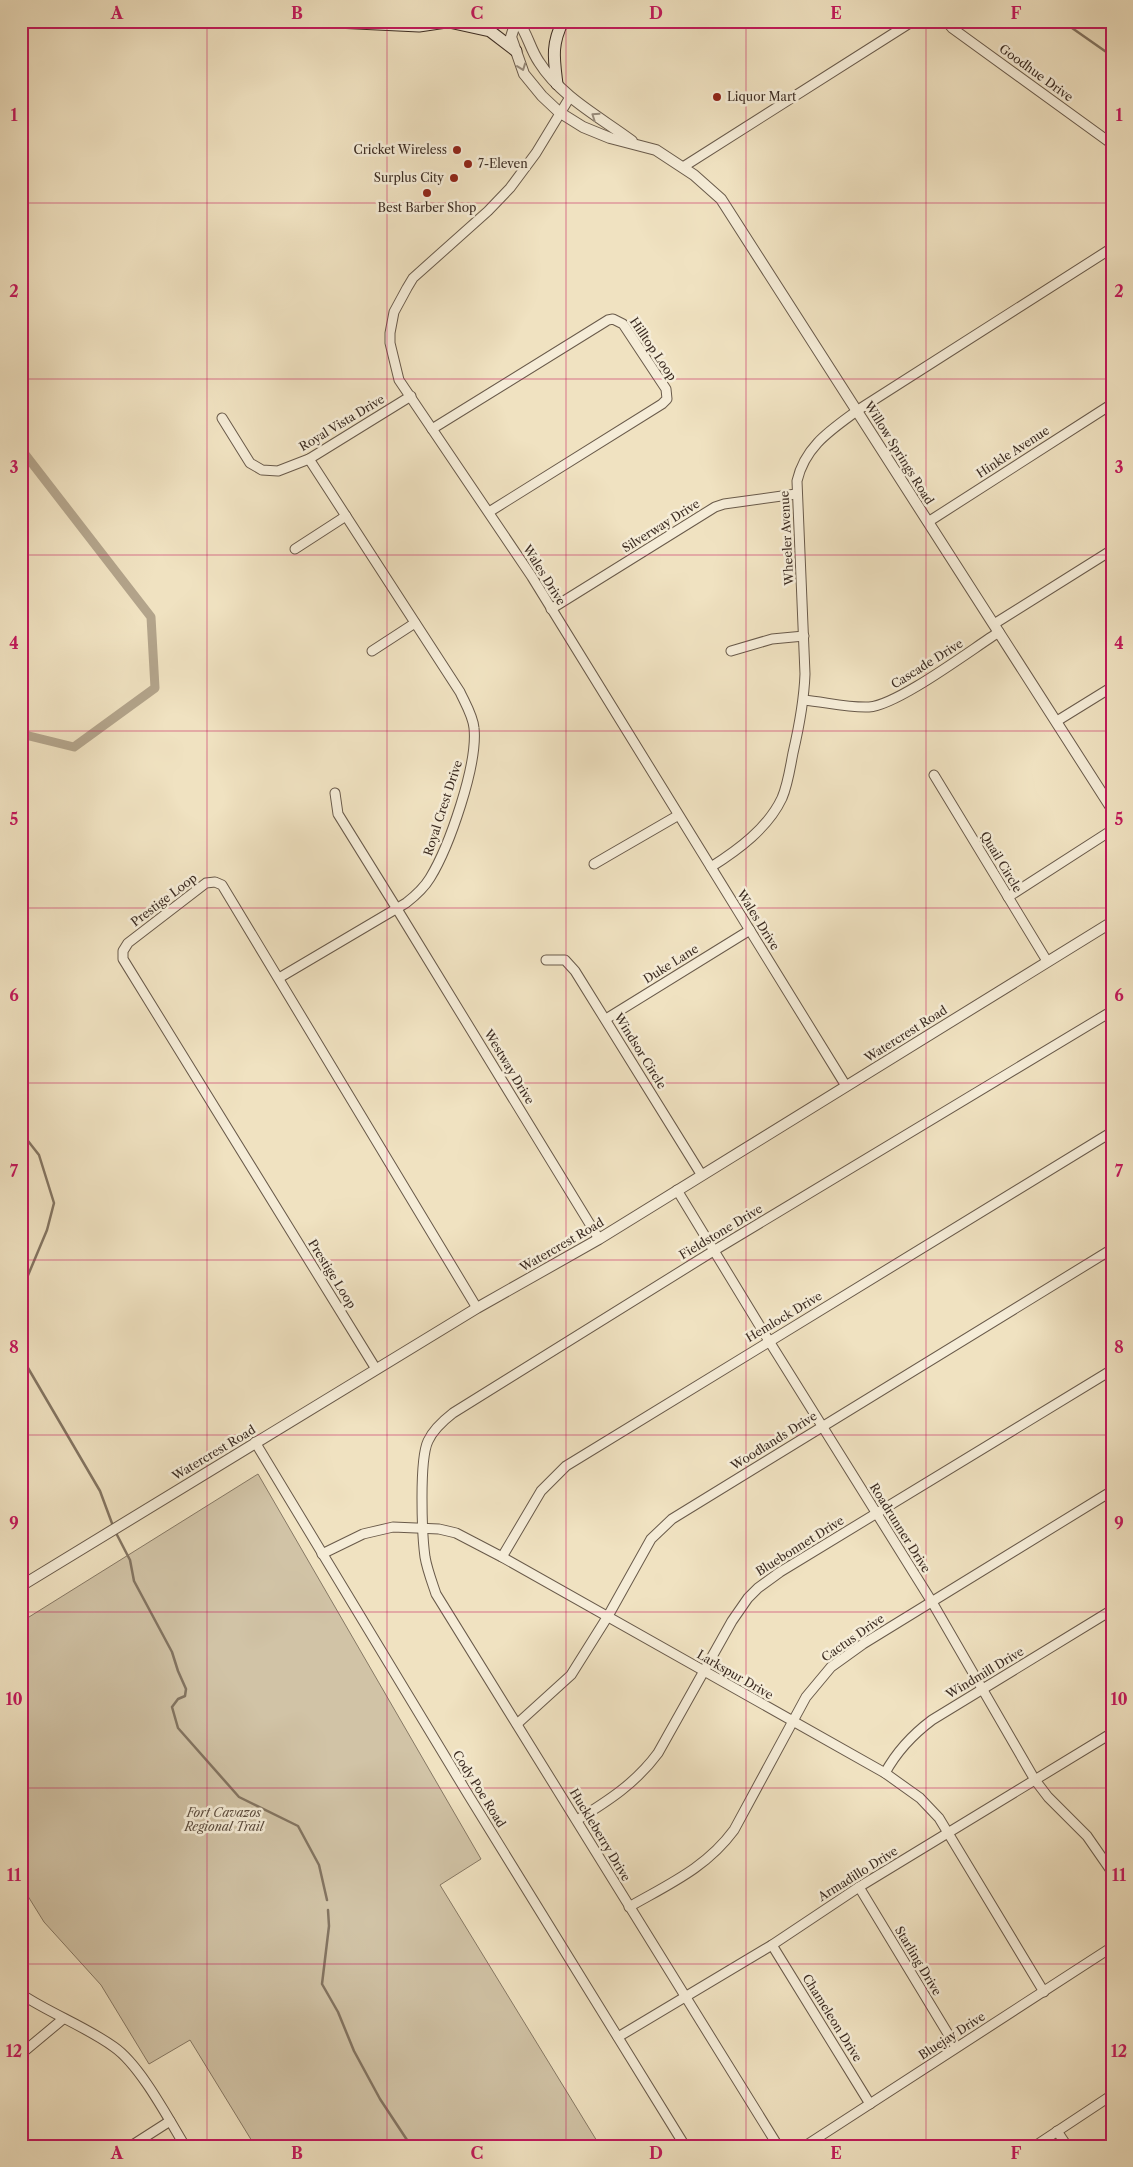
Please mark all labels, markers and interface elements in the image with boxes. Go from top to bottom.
text: A [110,3,124,23]
text: B [291,3,303,23]
text: C [471,3,483,23]
text: D [649,3,663,23]
text: E [830,3,842,23]
text: F [1011,3,1022,23]
street label: Goodhue Drive [996,41,1076,105]
one-way arrow [516,62,526,71]
place label: Liquor Mart [727,89,797,104]
marker: Liquor Mart [711,91,723,103]
text: 1 [10,105,18,125]
text: 1 [1115,105,1123,125]
one-way arrow [591,113,601,122]
place label: Cricket Wireless [353,142,447,157]
marker: Cricket Wireless [451,144,463,156]
place label: 7-Eleven [478,156,528,171]
marker: 7-Eleven [462,158,474,170]
place label: Surplus City [374,170,444,185]
marker: Surplus City [448,172,460,184]
marker: Best Barber Shop [421,187,433,199]
place label: Best Barber Shop [378,200,476,215]
text: 2 [9,281,19,301]
text: 2 [1114,281,1124,301]
street label: Hilltop Loop [627,314,680,383]
street label: Royal Vista Drive [296,391,387,454]
street label: Willow Springs Road [861,398,938,508]
street label: Hinkle Avenue [973,422,1052,481]
text: 3 [9,457,19,477]
text: 3 [1114,457,1124,477]
street label: Wheeler Avenue [777,490,797,587]
street label: Silverway Drive [619,496,702,555]
street label: Wales Drive [519,541,569,608]
text: 4 [9,633,19,653]
text: 4 [1114,633,1124,653]
street label: Cascade Drive [888,635,966,692]
street label: Royal Crest Drive [420,758,465,858]
text: 5 [10,809,19,829]
text: 5 [1115,809,1124,829]
street label: Quail Circle [977,829,1026,895]
street label: Prestige Loop [128,870,200,929]
street label: Wales Drive [733,886,783,953]
street label: Duke Lane [640,941,701,986]
text: 6 [9,985,19,1005]
text: 6 [1114,985,1124,1005]
street label: Watercrest Road [861,1002,950,1065]
street label: Windsor Circle [611,1009,670,1092]
street label: Westway Drive [481,1026,538,1107]
text: 7 [10,1161,19,1181]
text: 7 [1115,1161,1124,1181]
street label: Fieldstone Drive [676,1201,765,1262]
street label: Watercrest Road [516,1214,607,1275]
street label: Prestige Loop [305,1236,360,1311]
street label: Hemlock Drive [743,1288,825,1345]
text: 8 [9,1337,19,1357]
text: 8 [1114,1337,1124,1357]
street label: Woodlands Drive [727,1408,820,1474]
street label: Watercrest Road [169,1421,259,1484]
street label: Roadrunner Drive [867,1480,934,1576]
street label: Bluebonnet Drive [753,1512,847,1579]
text: 9 [9,1513,19,1533]
text: 9 [1114,1513,1124,1533]
street label: Cactus Drive [818,1610,887,1665]
street label: Windmill Drive [942,1643,1027,1702]
street label: Larkspur Drive [695,1647,776,1703]
text: 10 [5,1689,23,1709]
text: 10 [1110,1689,1128,1709]
street label: Cody Poe Road [450,1747,509,1831]
street label: Huckleberry Drive [567,1786,634,1884]
park label: Fort Cavazos Regional Trail [183,1805,265,1834]
street label: Armadillo Drive [814,1843,901,1905]
text: 11 [7,1865,22,1885]
text: 11 [1112,1865,1127,1885]
street label: Starling Drive [892,1923,945,1998]
street label: Chameleon Drive [799,1971,866,2065]
street label: Bluejay Drive [916,2008,988,2063]
text: 12 [6,2041,22,2061]
text: 12 [1111,2041,1127,2061]
text: A [110,2143,124,2163]
text: B [291,2143,303,2163]
text: C [471,2143,483,2163]
text: D [649,2143,663,2163]
text: E [830,2143,842,2163]
text: F [1011,2143,1022,2163]

